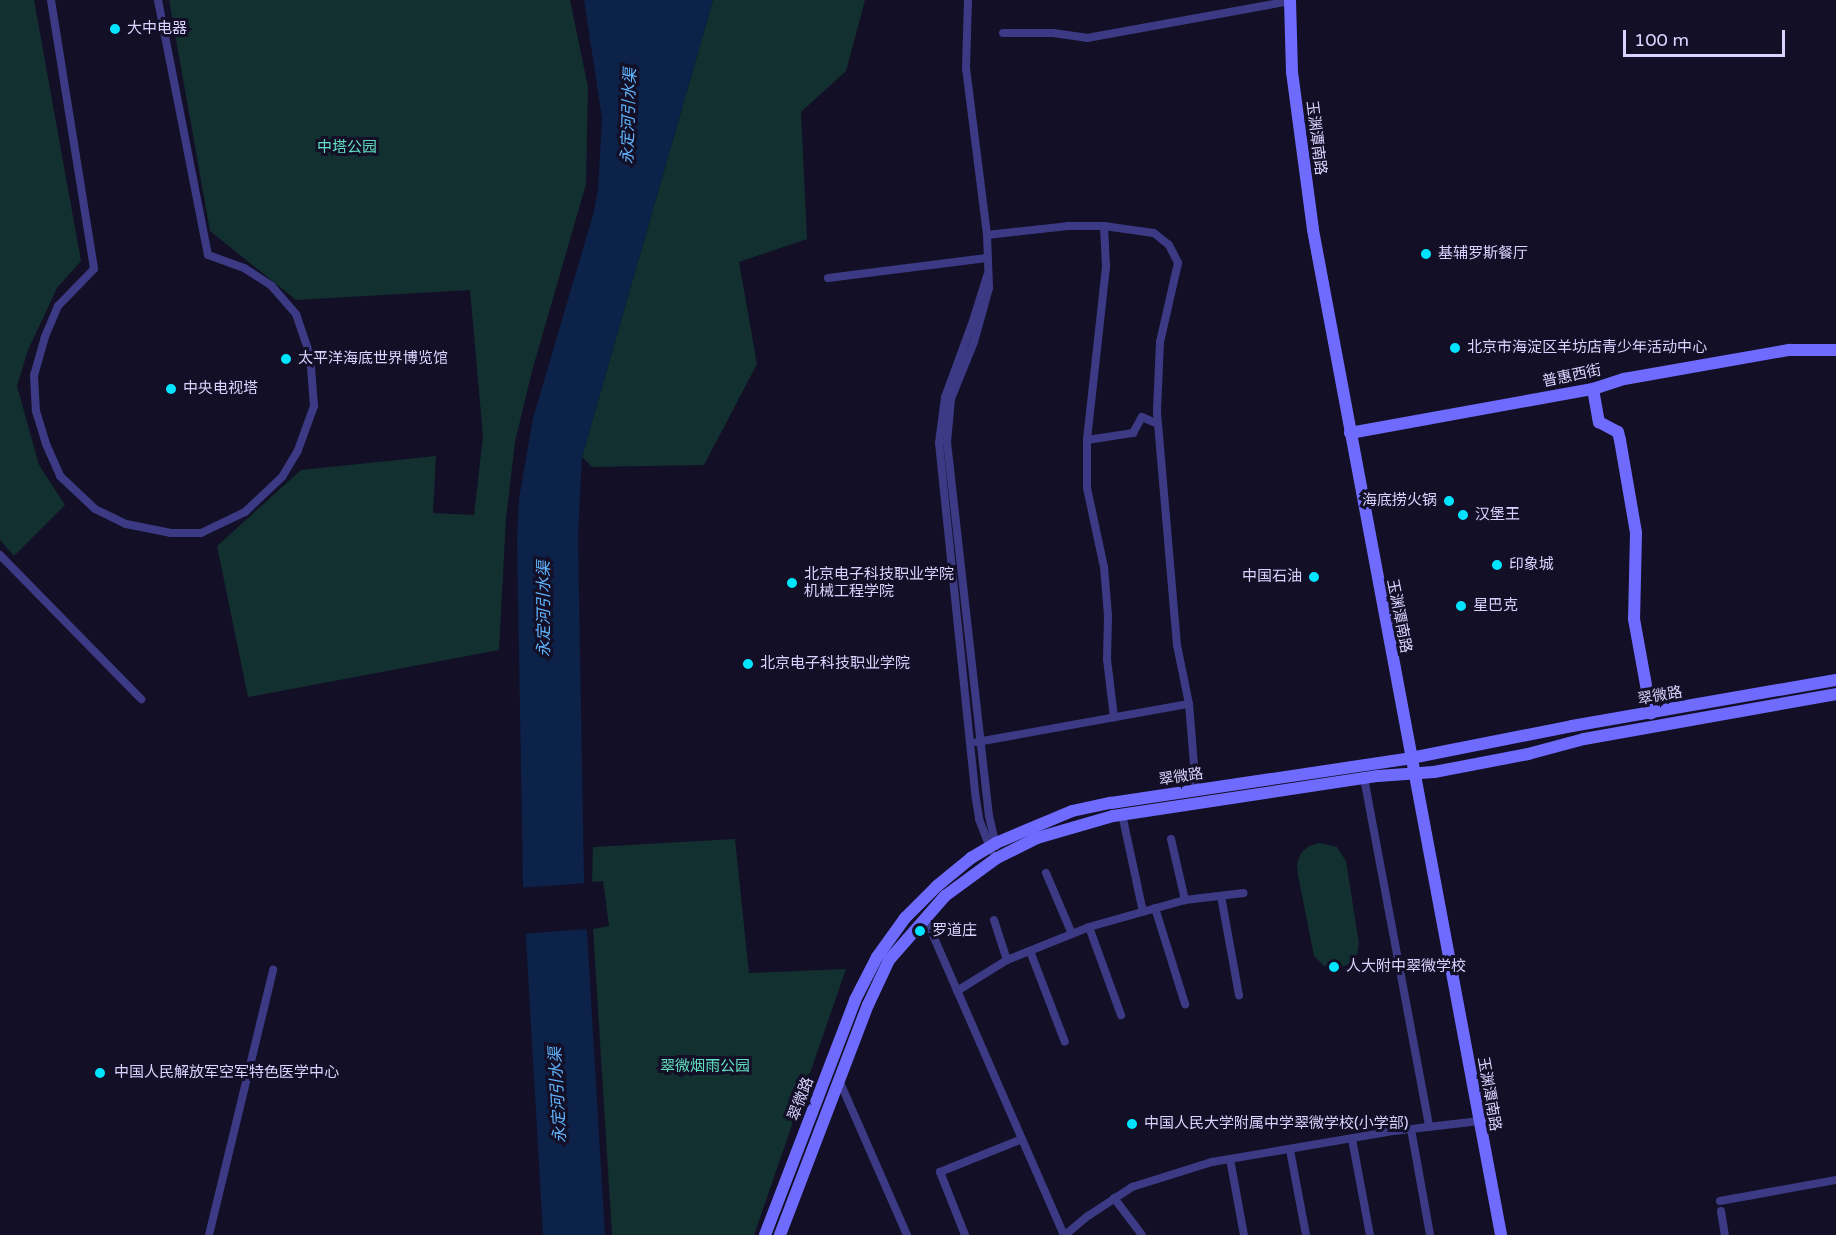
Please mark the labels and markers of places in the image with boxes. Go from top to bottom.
place label: 大中电器 [127,20,187,38]
marker: 大中电器 [108,22,122,36]
place label: 基辅罗斯餐厅 [1438,245,1528,263]
marker: 基辅罗斯餐厅 [1419,247,1433,261]
place label: 北京市海淀区羊坊店青少年活动中心 [1467,339,1707,357]
marker: 北京市海淀区羊坊店青少年活动中心 [1448,341,1462,355]
place label: 太平洋海底世界博览馆 [298,350,448,368]
marker: 太平洋海底世界博览馆 [279,352,293,366]
place label: 中央电视塔 [183,380,258,398]
marker: 中央电视塔 [164,382,178,396]
place label: 海底捞火锅 [1362,492,1437,510]
marker: 海底捞火锅 [1442,494,1456,508]
place label: 汉堡王 [1475,506,1520,524]
marker: 汉堡王 [1456,508,1470,522]
place label: 印象城 [1509,556,1554,574]
marker: 印象城 [1490,558,1504,572]
place label: 北京电子科技职业学院 机械工程学院 [804,565,954,600]
place label: 中国石油 [1242,568,1302,586]
marker: 中国石油 [1307,570,1321,584]
marker: 北京电子科技职业学院 机械工程学院 [785,576,799,590]
place label: 星巴克 [1473,597,1518,615]
marker: 星巴克 [1454,599,1468,613]
place label: 北京电子科技职业学院 [760,655,910,673]
marker: 北京电子科技职业学院 [741,657,755,671]
place label: 罗道庄 [932,922,977,940]
marker: 罗道庄 [913,924,927,938]
place label: 人大附中翠微学校 [1346,958,1466,976]
marker: 人大附中翠微学校 [1327,960,1341,974]
marker: 中国人民解放军空军特色医学中心 [91,1064,109,1082]
place label: 中国人民解放军空军特色医学中心 [114,1064,339,1082]
place label: 中国人民大学附属中学翠微学校(小学部) [1144,1115,1408,1133]
marker: 中国人民大学附属中学翠微学校(小学部) [1125,1117,1139,1131]

